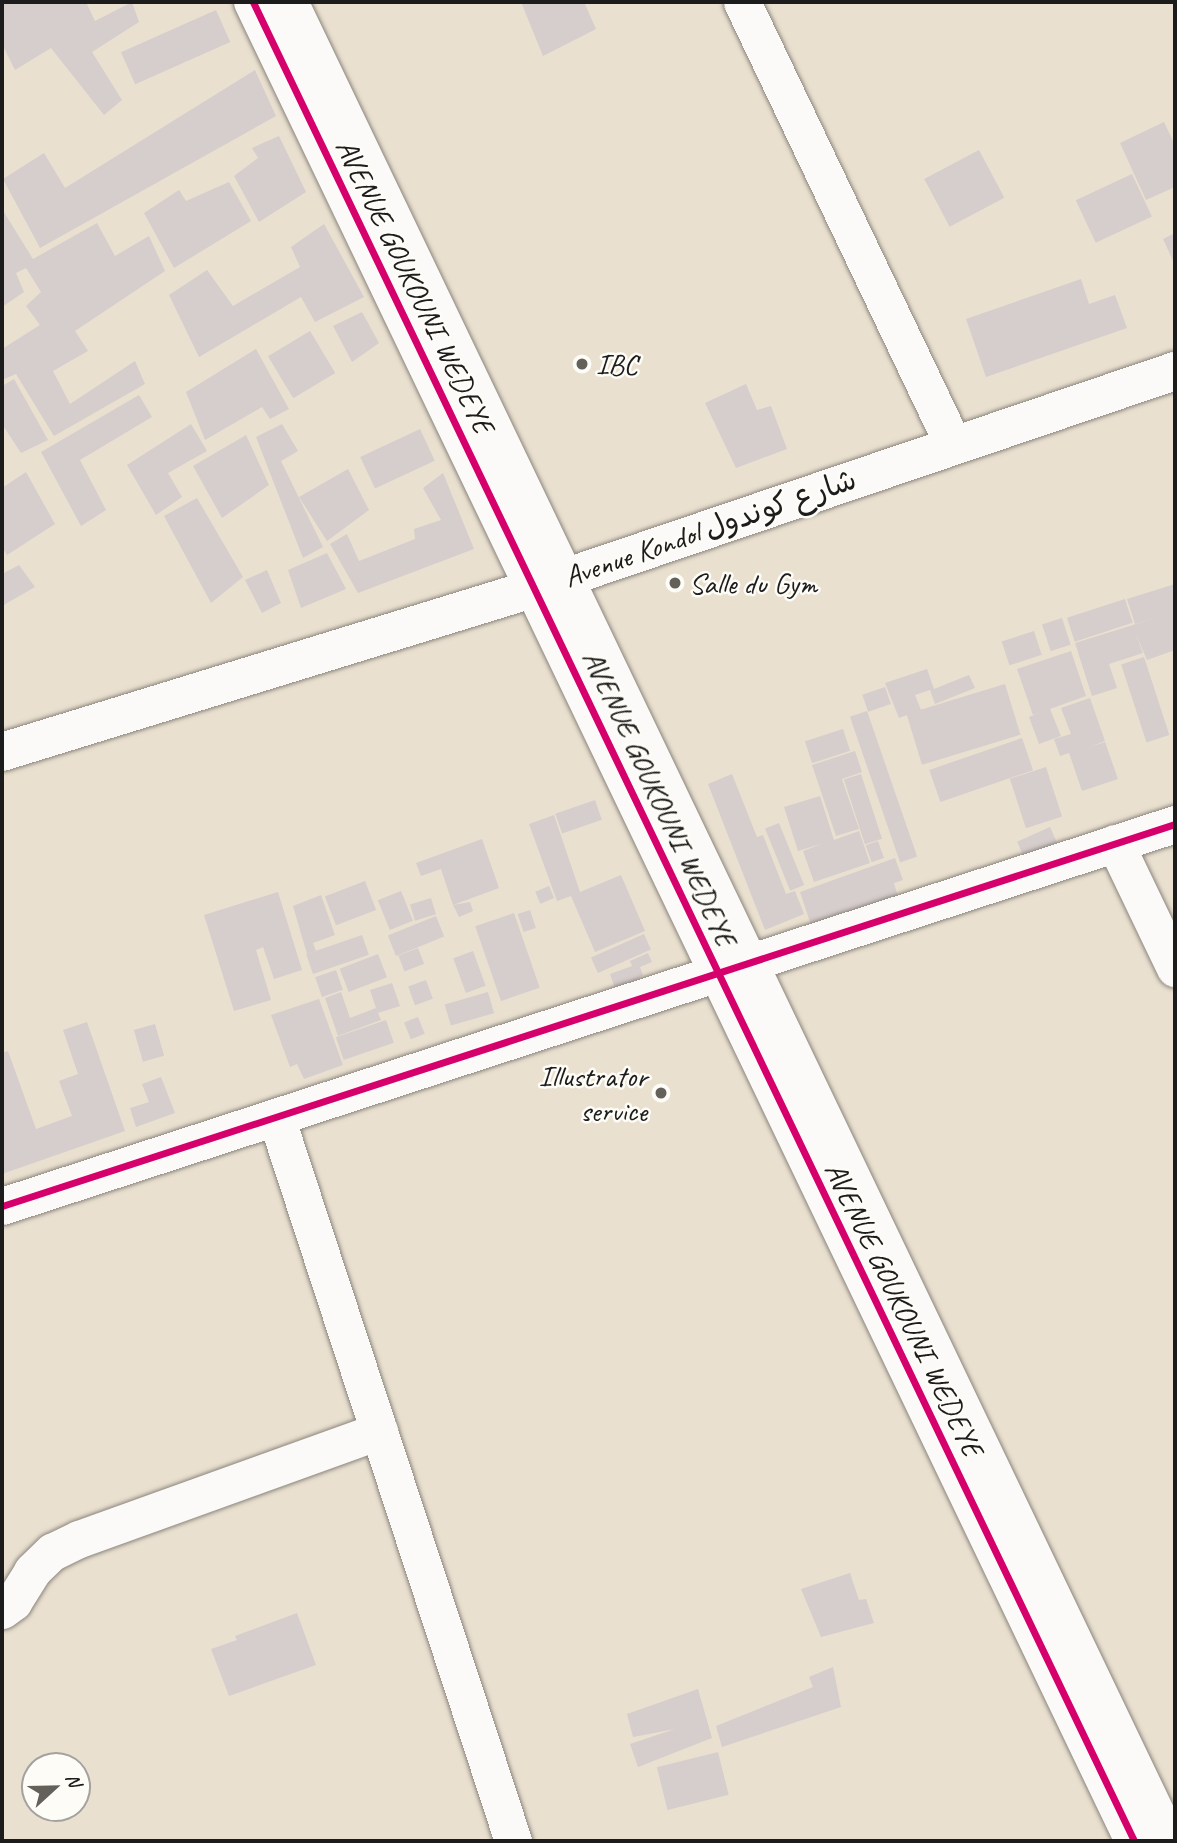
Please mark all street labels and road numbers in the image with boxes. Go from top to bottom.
street label: AVENUE GOUKOUNI WEDEYE [328,133,502,439]
street label: Avenue Kondol شارع كوندول [559,461,861,595]
street label: AVENUE GOUKOUNI WEDEYE [575,644,745,952]
street label: AVENUE GOUKOUNI WEDEYE [817,1156,991,1462]

